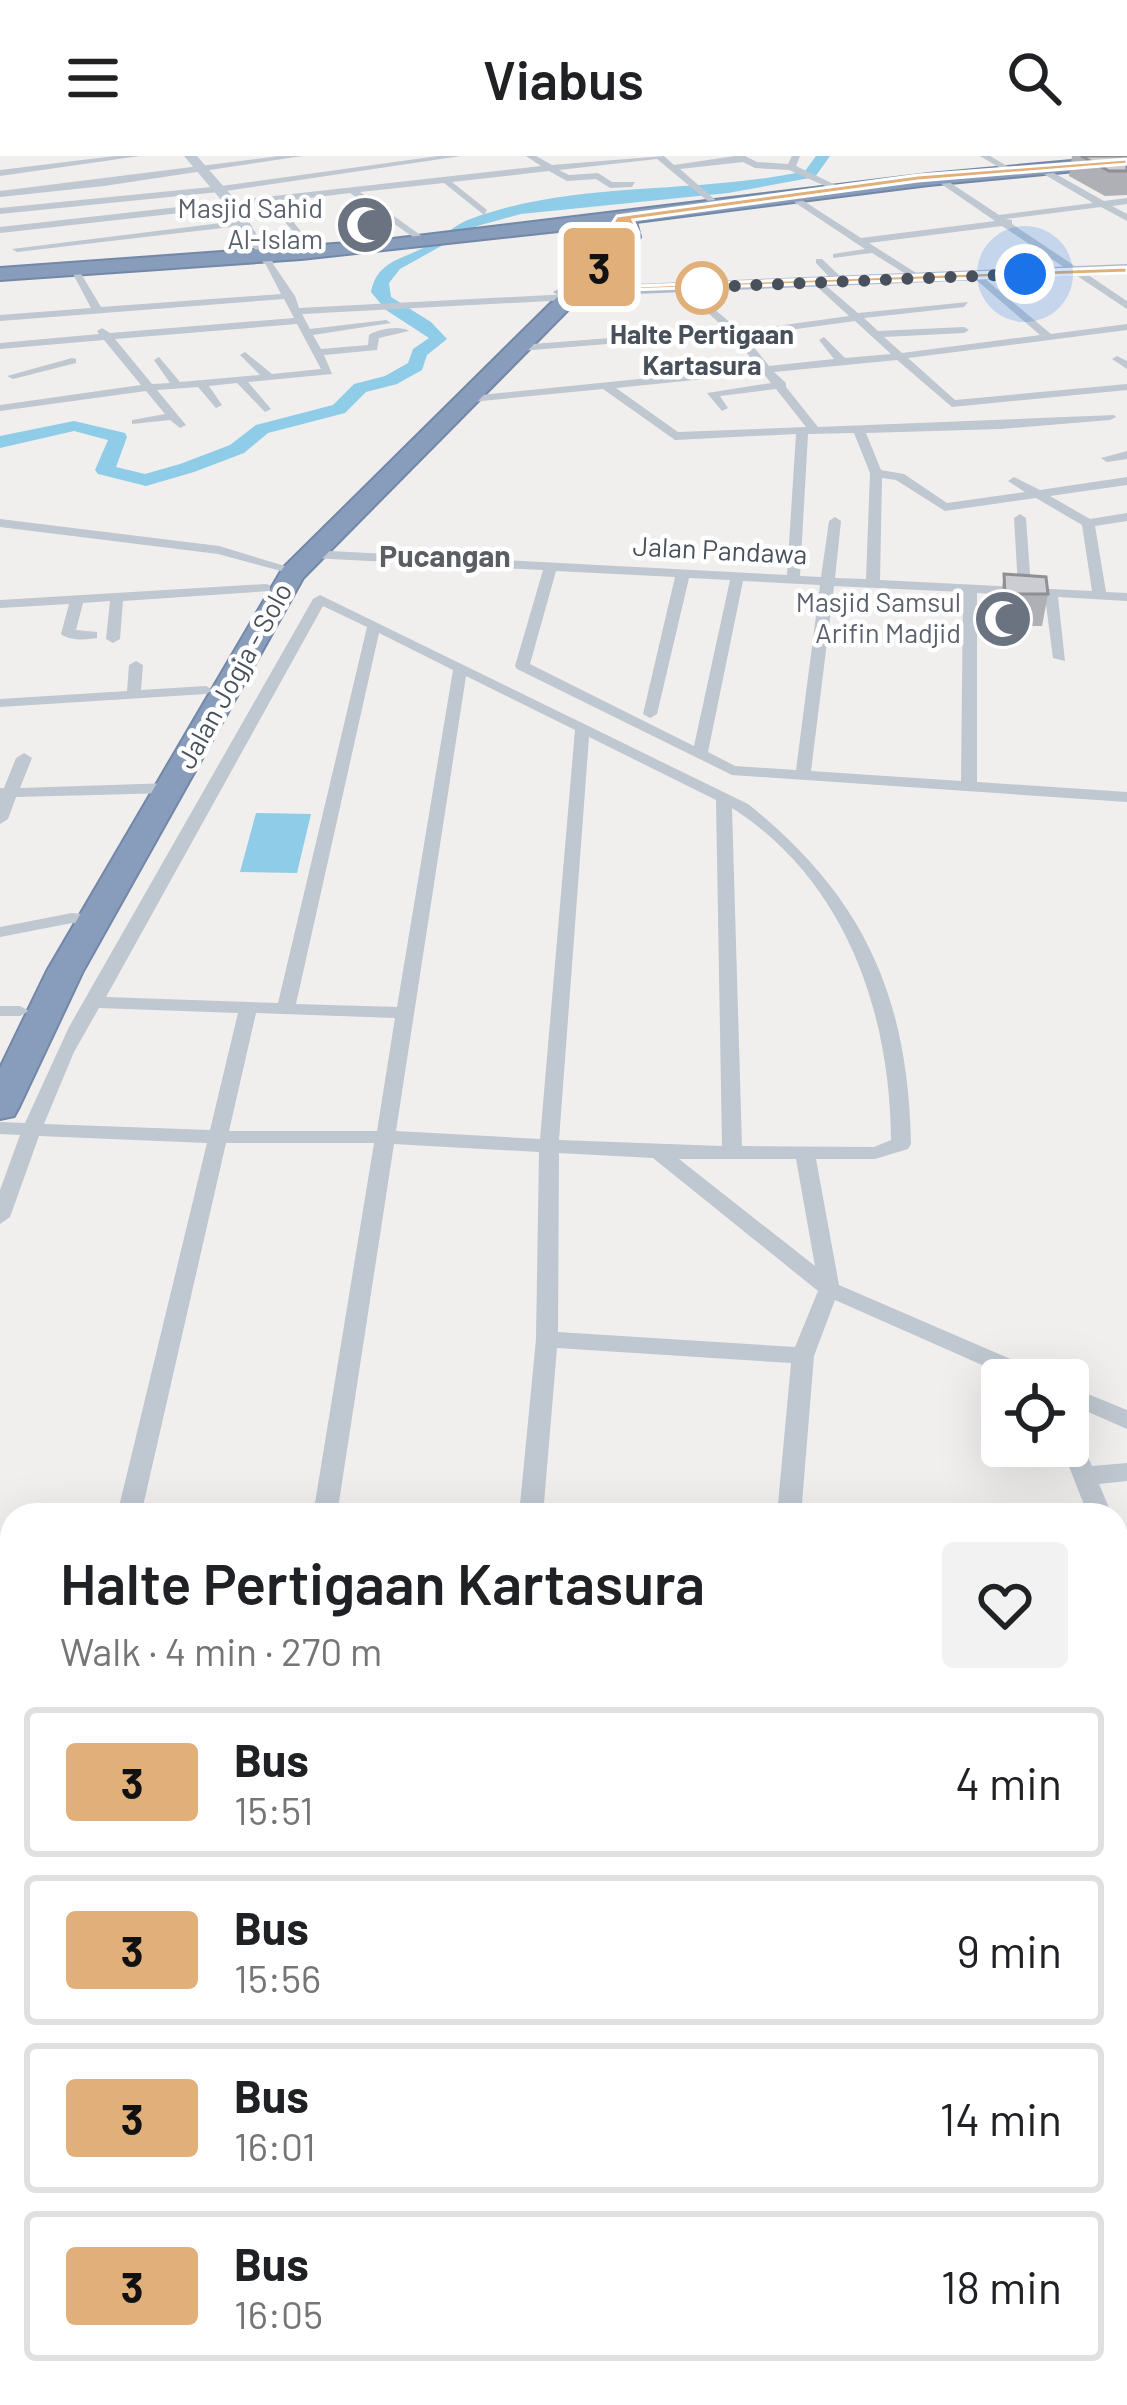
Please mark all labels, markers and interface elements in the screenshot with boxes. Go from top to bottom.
icon: menu [60,45,126,111]
icon: search [1001,45,1067,111]
text: Viabus [483,46,644,111]
place label: Masjid Sahid Al-Islam [178,191,323,254]
mosque icon: Masjid Sahid Al-Islam [334,194,396,256]
line badge: 3 [560,228,638,306]
text: 3 [588,242,610,292]
your location [995,244,1055,304]
marker: Halte Pertigaan Kartasura [677,263,727,313]
place label: Halte Pertigaan Kartasura [610,317,794,380]
street label: Jalan Pandawa [632,528,808,570]
district label: Pucangan [379,537,511,573]
street label: Jalan Jogja - Solo [169,577,298,773]
place label: Masjid Samsul Arifin Madjid [796,585,961,648]
mosque icon: Masjid Samsul Arifin Madjid [972,588,1034,650]
map controls [981,1359,1089,1467]
button: locate [981,1359,1089,1467]
button: heart [942,1542,1068,1668]
text: Halte Pertigaan Kartasura [60,1548,705,1616]
text: Walk · 4 min · 270 m [60,1627,382,1674]
text: Bus [234,1732,309,1786]
text: 4 min [955,1755,1062,1809]
text: 3 [121,1757,143,1807]
text: 15:51 [234,1786,314,1833]
text: Bus [234,1900,309,1954]
text: 9 min [957,1923,1062,1977]
text: 3 [121,1925,143,1975]
text: 15:56 [234,1954,321,2001]
text: Bus [234,2068,309,2122]
text: 14 min [940,2091,1062,2145]
text: 3 [121,2093,143,2143]
text: 16:01 [234,2122,316,2169]
text: Bus [234,2236,309,2290]
text: 18 min [941,2259,1062,2313]
text: 3 [121,2261,143,2311]
text: 16:05 [234,2290,323,2337]

